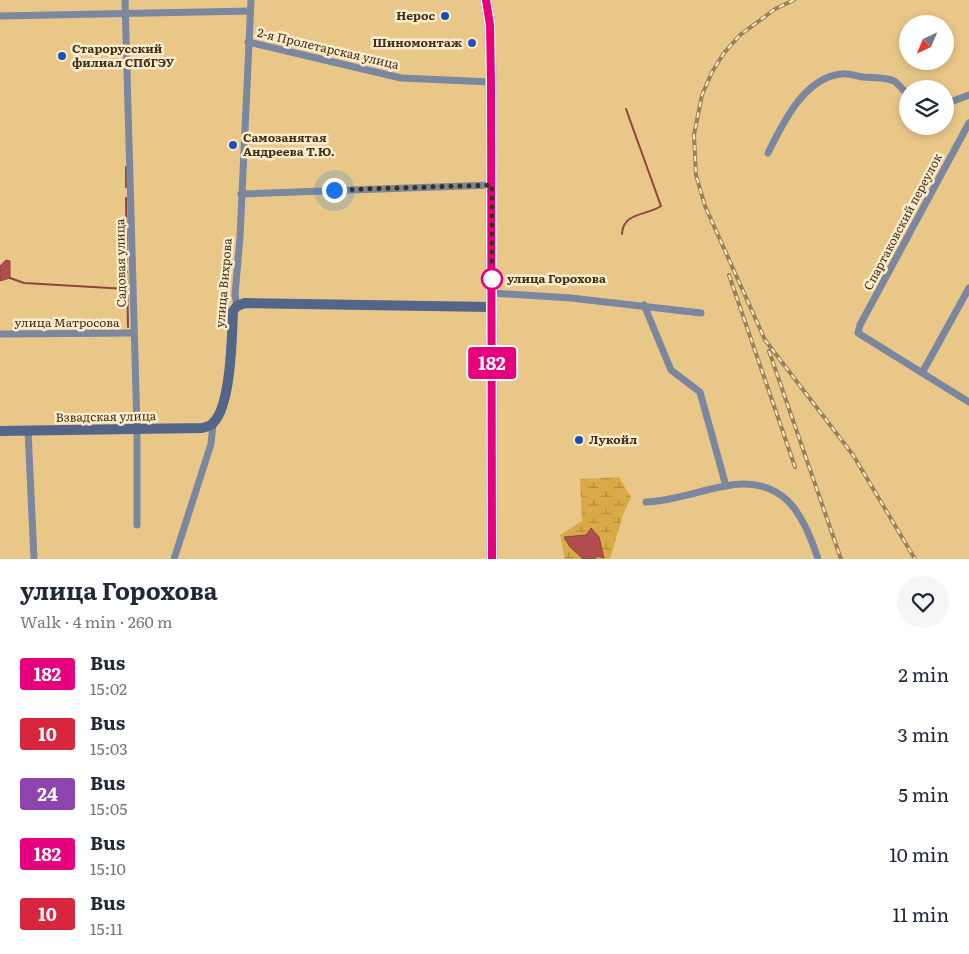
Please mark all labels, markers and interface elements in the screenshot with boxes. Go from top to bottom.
place label: Нерос [396,6,435,24]
marker: Нерос [439,10,451,22]
north arrow [899,15,954,70]
map controls [899,15,954,135]
street label: 2-я Пролетарская улица [256,23,401,73]
place label: Шиномонтаж [373,33,462,51]
marker: Шиномонтаж [466,37,478,49]
place label: Старорусский филиал СПбГЭУ [72,39,175,71]
marker: Старорусский филиал СПбГЭУ [56,50,68,62]
button: layers [899,80,954,135]
place label: Самозанятая Андреева Т.Ю. [243,128,335,160]
marker: Самозанятая Андреева Т.Ю. [227,139,239,151]
street label: Спартаковский переулок [858,150,946,293]
your location [322,178,347,203]
street label: Садовая улица [110,218,130,308]
street label: улица Вихрова [210,237,236,328]
marker: улица Горохова [481,268,503,290]
place label: улица Горохова [507,269,606,287]
street label: улица Матросова [15,313,120,331]
line badge: 182 [463,347,521,379]
text: 182 [478,349,506,376]
street label: Взвадская улица [56,406,157,426]
place label: Лукойл [589,430,637,448]
marker: Лукойл [573,434,585,446]
text: улица Горохова [20,572,218,607]
button: heart [897,576,949,628]
text: Walk · 4 min · 260 m [20,609,173,633]
text: Bus [90,648,125,676]
text: 182 [34,660,61,687]
text: 2 min [898,660,949,688]
text: 15:02 [90,676,127,700]
text: Bus [90,708,125,736]
text: 10 [38,720,57,747]
text: 3 min [898,720,949,748]
text: 15:03 [90,736,128,760]
text: Bus [90,768,125,796]
text: 24 [37,780,58,807]
text: 5 min [898,780,949,808]
text: 15:05 [90,796,127,820]
text: Bus [90,828,125,856]
text: 182 [34,840,61,867]
text: 10 min [889,840,949,868]
text: 15:10 [90,856,126,880]
text: Bus [90,888,125,916]
text: 10 [38,900,57,927]
text: 11 min [892,900,949,928]
text: 15:11 [90,916,123,940]

